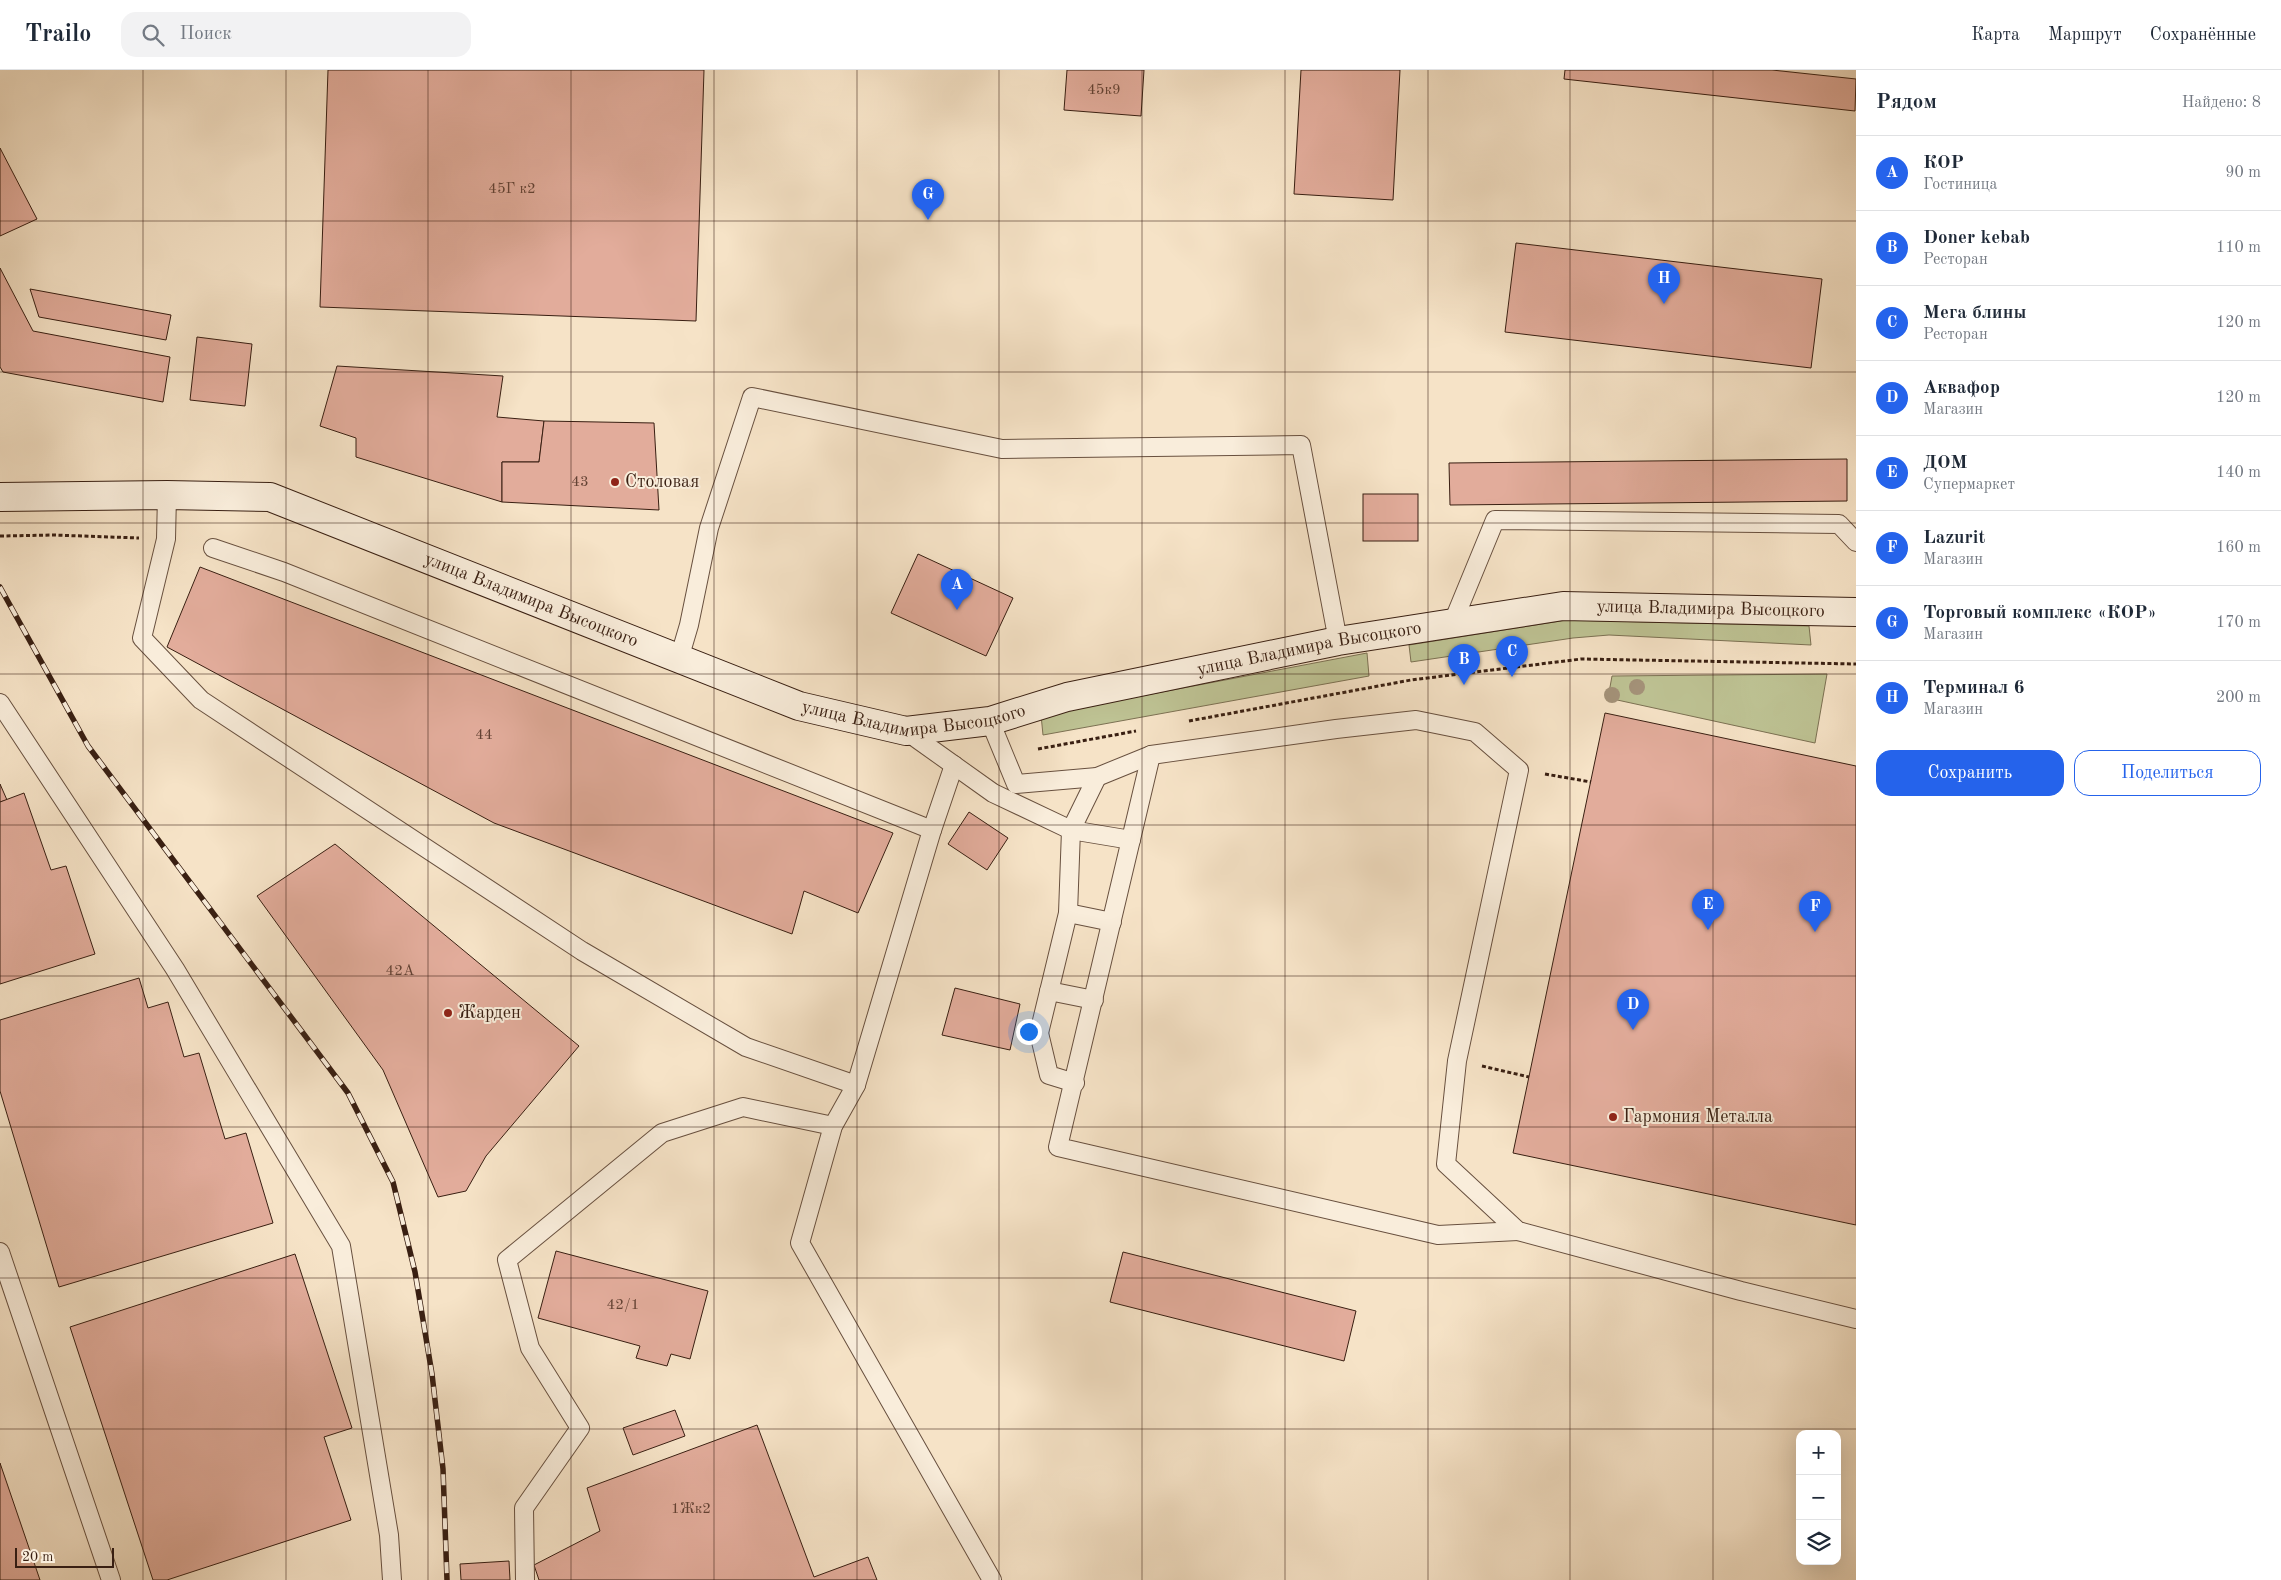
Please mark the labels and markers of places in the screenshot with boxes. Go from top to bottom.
pin: G [912,179,944,220]
pin: H [1648,263,1680,304]
place label: Столовая [625,473,699,491]
marker: Столовая [609,476,621,488]
pin: A [941,569,973,610]
pin: C [1496,636,1528,677]
pin: B [1448,644,1480,685]
pin: E [1692,889,1724,930]
pin: F [1799,891,1831,932]
pin: D [1617,989,1649,1030]
place label: Жарден [458,1004,521,1022]
marker: Жарден [442,1007,454,1019]
place label: Гармония Металла [1623,1108,1773,1126]
marker: Гармония Металла [1607,1111,1619,1123]

